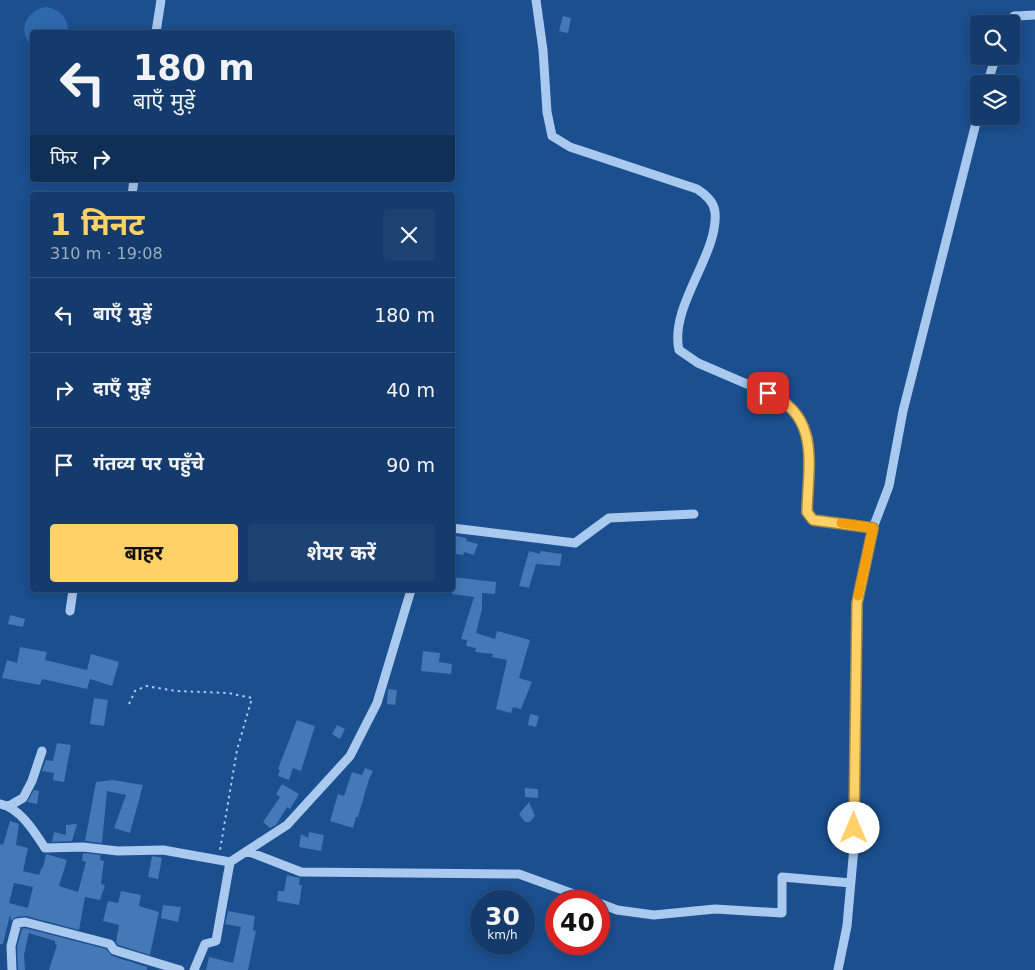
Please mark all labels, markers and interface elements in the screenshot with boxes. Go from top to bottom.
map controls [970,15,1020,125]
button: search [970,15,1020,65]
text: 180 m [133,48,255,88]
icon: left [50,50,115,115]
button: layers [970,75,1020,125]
text: बाएँ मुड़ें [133,89,195,114]
icon: right [87,145,115,173]
text: फिर [50,146,77,168]
text: 1 मिनट [50,207,144,242]
button: close [383,209,435,261]
text: 310 m · 19:08 [50,244,163,263]
icon: left [50,301,78,329]
text: बाएँ मुड़ें [93,302,152,324]
text: 180 m [374,304,435,326]
pin [747,372,789,414]
icon: right [50,376,78,404]
text: दाएँ मुड़ें [93,377,151,399]
text: 40 m [386,379,435,401]
icon: arrive [754,379,782,407]
icon: arrive [50,451,78,479]
text: गंतव्य पर पहुँचे [93,452,204,474]
text: 90 m [386,454,435,476]
button: बाहर [50,524,238,582]
button: शेयर करें [248,524,435,582]
position arrow [827,801,879,853]
speed limit sign: 40 [545,890,610,955]
text: 30 [485,902,520,931]
text: km/h [487,928,518,942]

